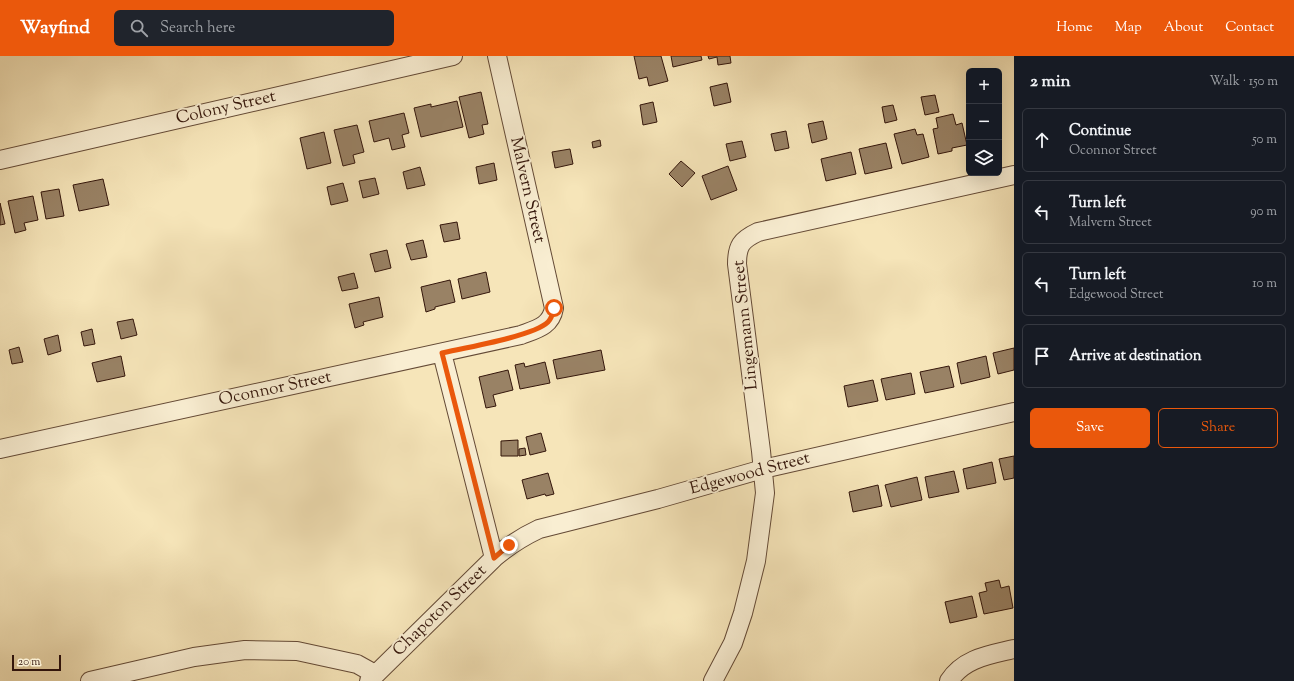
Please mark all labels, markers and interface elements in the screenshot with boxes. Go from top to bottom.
search box [114,10,394,46]
text: Wayfind [20,15,90,42]
icon: search [128,17,150,39]
text: Search here [160,18,235,39]
text: Home [1056,18,1093,38]
text: Map [1115,18,1142,38]
text: About [1164,18,1203,38]
text: Contact [1225,18,1274,38]
map controls [966,68,1002,176]
button: + [966,68,1002,104]
text: 2 min [1030,70,1071,94]
text: Walk · 150 m [1209,73,1278,91]
street label: Colony Street [174,85,278,131]
button: − [966,104,1002,140]
text: Continue [1069,121,1131,142]
icon: ahead [1031,129,1053,151]
text: 50 m [1252,131,1277,149]
street label: Malvern Street [503,135,551,246]
button: layers [966,140,1002,176]
text: Oconnor Street [1069,142,1157,160]
text: Turn left [1069,193,1126,214]
icon: left [1031,201,1053,223]
text: 90 m [1250,203,1277,221]
text: Malvern Street [1069,214,1152,232]
street label: Lingemann Street [727,259,765,391]
text: Turn left [1069,265,1126,286]
icon: left [1031,273,1053,295]
text: 10 m [1252,275,1277,293]
text: Edgewood Street [1069,286,1163,304]
route start [545,299,563,317]
icon: arrive [1031,345,1053,367]
text: Arrive at destination [1069,346,1202,367]
street label: Oconnor Street [216,365,334,413]
button: Save [1030,408,1150,448]
button: Share [1158,408,1278,448]
street label: Edgewood Street [687,446,813,502]
route end [500,536,518,554]
street label: Chapoton Street [388,560,493,662]
scale bar [12,653,61,672]
text: 20 m [18,654,40,670]

